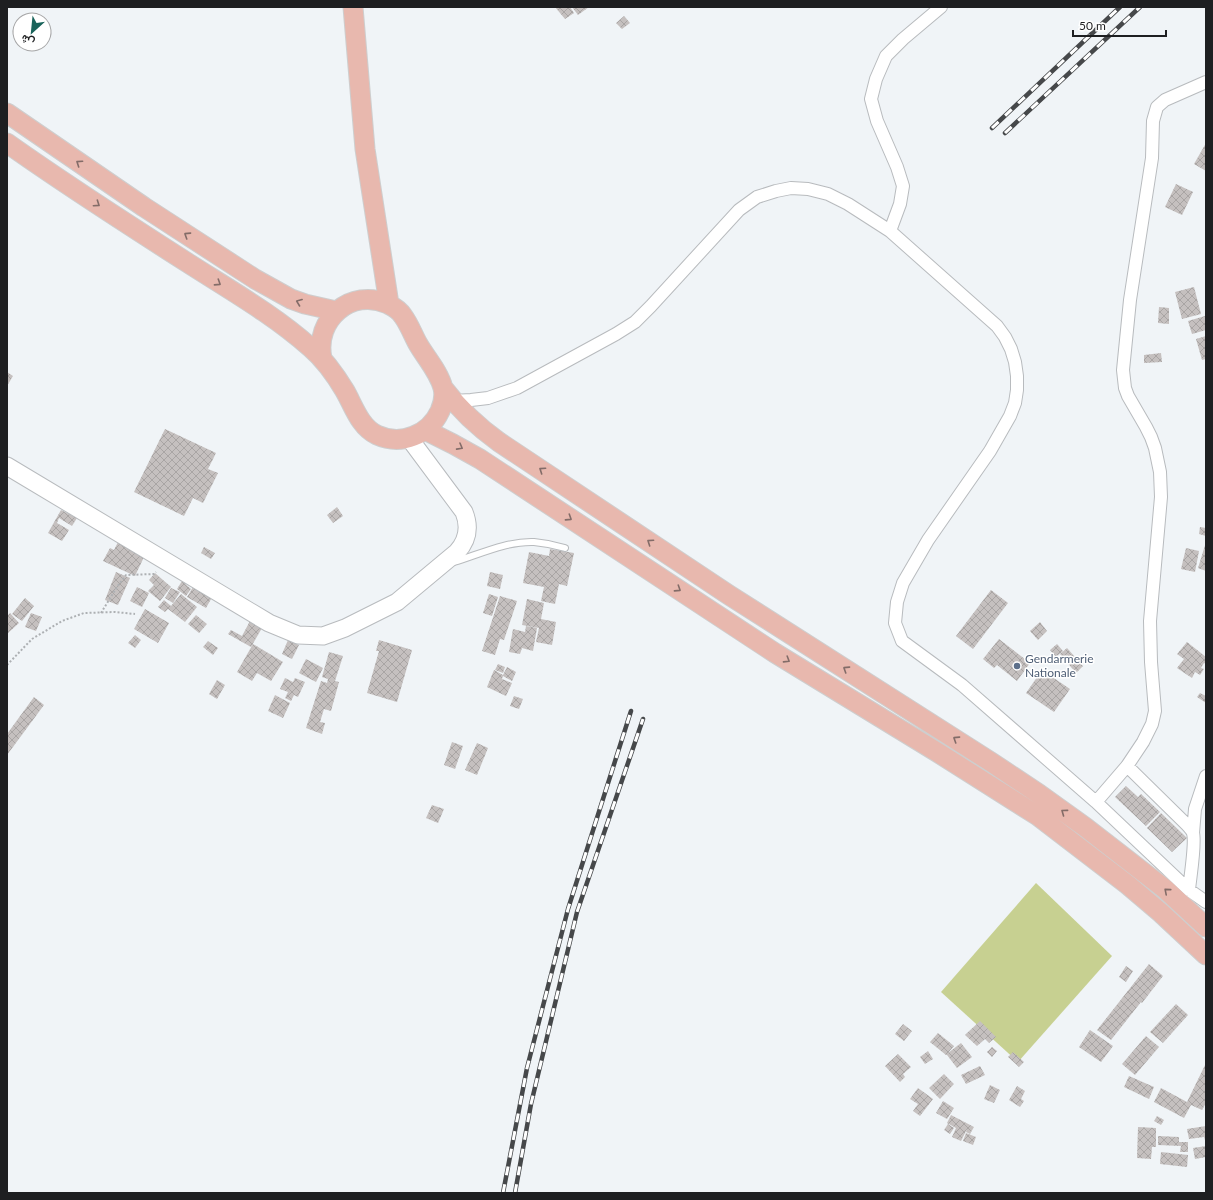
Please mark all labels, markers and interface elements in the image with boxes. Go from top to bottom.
north arrow [12,12,52,52]
scale bar [1073,12,1166,38]
text: 50 m [1079,18,1106,33]
text: ش [18,32,37,50]
one-way arrow [76,160,83,168]
one-way arrow [93,199,100,207]
one-way arrow [184,232,191,240]
one-way arrow [214,278,221,286]
one-way arrow [295,298,302,306]
one-way arrow [455,443,463,450]
one-way arrow [539,467,546,475]
one-way arrow [565,513,572,521]
one-way arrow [647,539,654,547]
one-way arrow [673,584,680,591]
place label: Gendarmerie Nationale [1025,651,1094,680]
one-way arrow [782,655,789,662]
marker: Gendarmerie Nationale [1012,661,1022,671]
one-way arrow [843,667,850,674]
one-way arrow [953,737,960,744]
one-way arrow [1061,809,1068,816]
one-way arrow [1164,889,1171,896]

